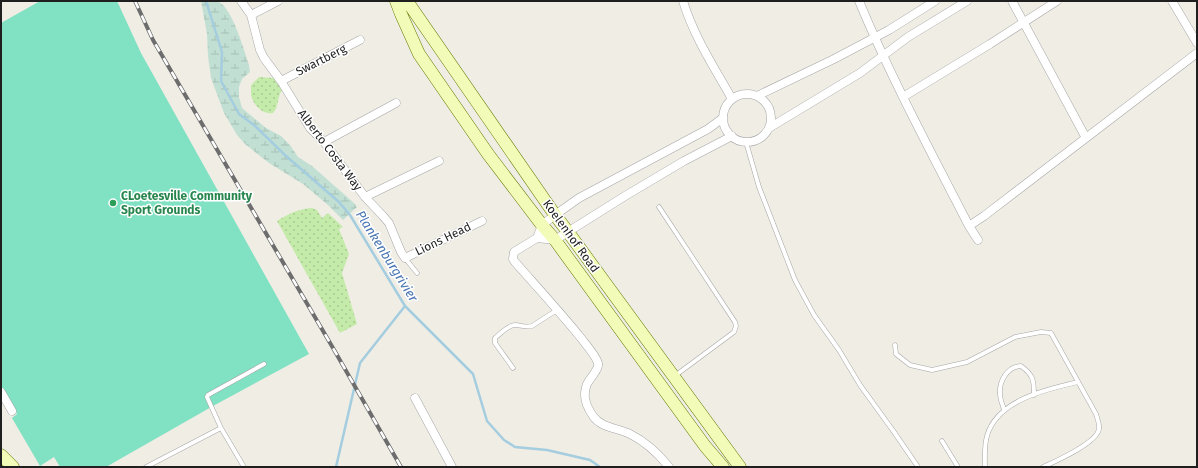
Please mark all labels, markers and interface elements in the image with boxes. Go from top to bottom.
street label: Swartberg [293,41,349,79]
street label: Alberto Costa Way [295,107,365,193]
place label: CLoetesville Community Sport Grounds [121,189,253,217]
street label: Koelenhof Road [540,197,602,275]
marker: CLoetesville Community Sport Grounds [108,198,118,208]
water label: Plankenburgrivier [353,208,422,305]
street label: Lions Head [413,219,473,259]

